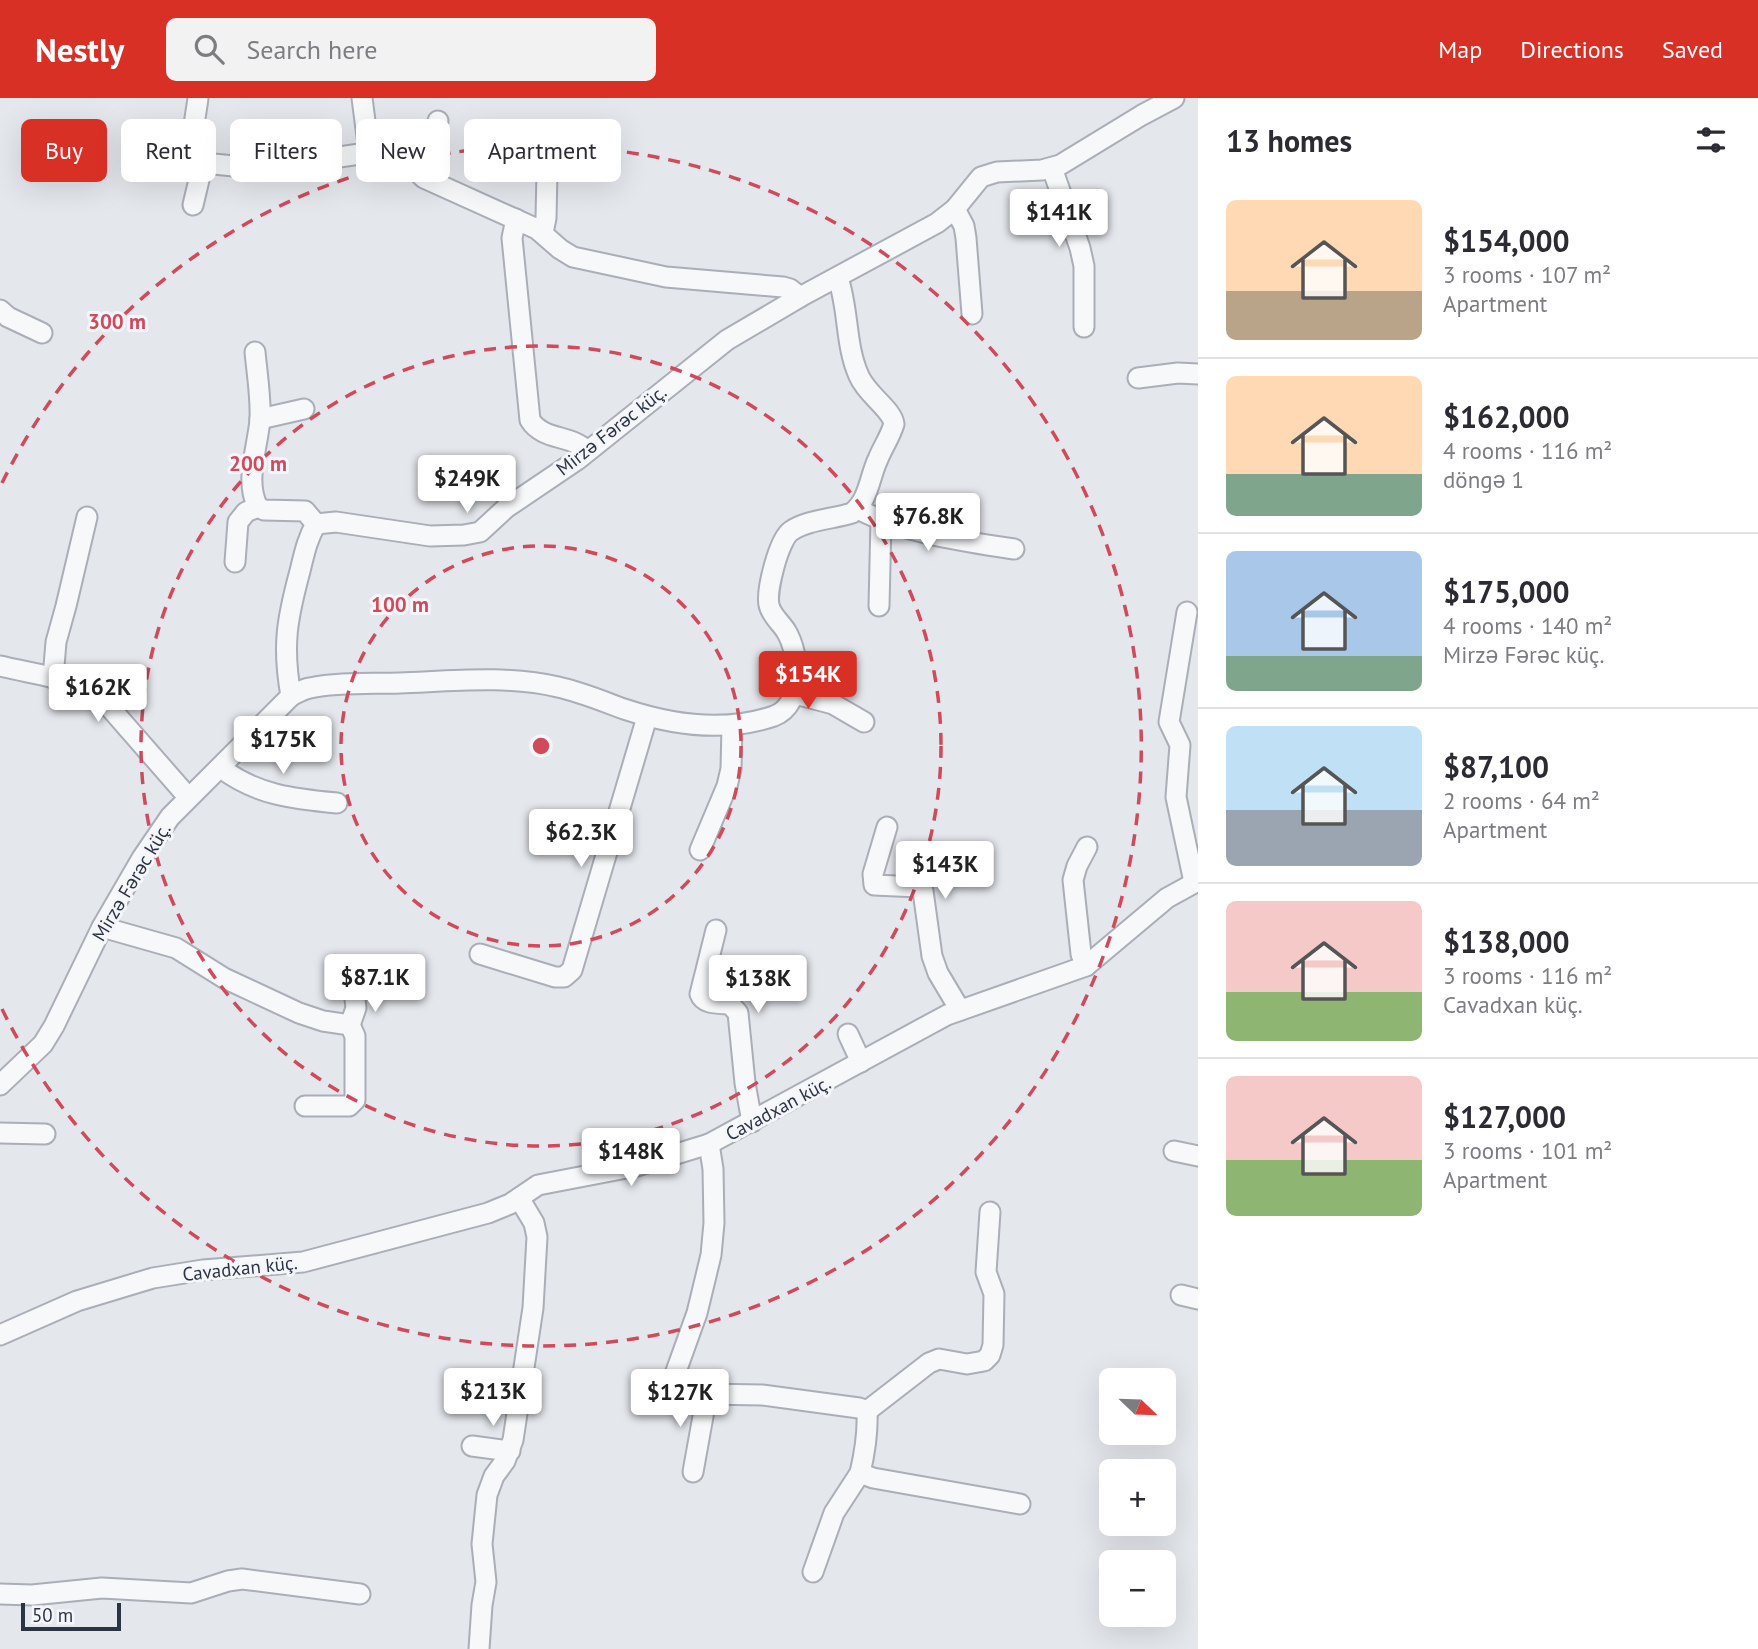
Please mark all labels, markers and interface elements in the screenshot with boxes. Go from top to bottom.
search box [166,18,656,81]
text: Nestly [35,28,124,71]
icon: search [190,30,228,68]
text: Search here [246,33,378,66]
text: Map [1438,34,1482,65]
text: Directions [1520,34,1624,65]
text: Saved [1662,34,1723,65]
chip: Buy [21,119,107,182]
chip: Rent [121,119,216,182]
chip: Filters [230,119,342,182]
chip: New [356,119,450,182]
chip: Apartment [464,119,621,182]
text: 13 homes [1226,121,1352,160]
icon: filters [1692,121,1730,159]
pin: $141K [1010,190,1108,249]
text: $141K [1026,197,1092,226]
text: $154,000 [1443,221,1570,260]
icon: home [1282,228,1366,312]
text: 3 rooms · 107 m² [1443,260,1611,289]
text: Apartment [1443,289,1547,318]
text: 300 m [88,308,146,335]
street label: Mirzə Fərəc küç. [551,380,671,480]
text: $162,000 [1443,397,1570,436]
icon: home [1282,404,1366,488]
text: 4 rooms · 116 m² [1443,436,1612,465]
text: 200 m [229,450,287,477]
pin: $249K [418,456,516,515]
text: $249K [434,463,500,492]
text: döngə 1 [1443,465,1524,494]
pin: $76.8K [871,494,985,553]
text: $76.8K [892,501,964,530]
text: $175,000 [1443,572,1570,611]
icon: home [1282,579,1366,663]
text: 100 m [371,591,429,618]
text: 4 rooms · 140 m² [1443,611,1612,640]
text: Mirzə Fərəc küç. [1443,640,1604,669]
pin: $154K [759,652,857,711]
text: $154K [775,659,841,688]
pin: $162K [49,664,147,724]
text: $162K [65,672,131,701]
pin: $175K [234,716,332,776]
text: $175K [250,724,316,753]
centre of rings [529,734,553,758]
text: $87,100 [1443,747,1549,786]
icon: home [1282,754,1366,838]
text: 2 rooms · 64 m² [1443,786,1600,815]
pin: $62.3K [524,810,638,869]
text: Apartment [1443,815,1547,844]
text: $62.3K [545,817,617,846]
street label: Mirzə Fərəc küç. [86,819,176,945]
pin: $143K [896,842,994,901]
text: $143K [912,849,978,878]
text: $138,000 [1443,922,1570,961]
icon: home [1282,929,1366,1013]
pin: $87.1K [318,954,432,1014]
pin: $138K [709,956,807,1015]
text: 3 rooms · 116 m² [1443,961,1612,990]
text: $87.1K [340,962,410,991]
text: $138K [725,963,791,992]
text: Cavadxan küç. [1443,990,1583,1019]
street label: Cavadxan küç. [721,1070,835,1146]
text: $127,000 [1443,1097,1566,1136]
icon: home [1282,1104,1366,1188]
pin: $148K [582,1128,680,1188]
text: $148K [598,1136,664,1165]
text: 3 rooms · 101 m² [1443,1136,1612,1165]
text: Apartment [1443,1165,1547,1194]
street label: Cavadxan küç. [181,1250,299,1286]
pin: $213K [444,1368,542,1428]
north arrow [1099,1368,1176,1446]
map controls [1099,1368,1176,1627]
pin: $127K [631,1370,729,1429]
text: $213K [460,1376,526,1405]
text: $127K [647,1377,713,1406]
button: + [1099,1459,1176,1536]
button: − [1099,1550,1176,1627]
scale bar [21,1600,121,1632]
text: 50 m [32,1603,73,1627]

